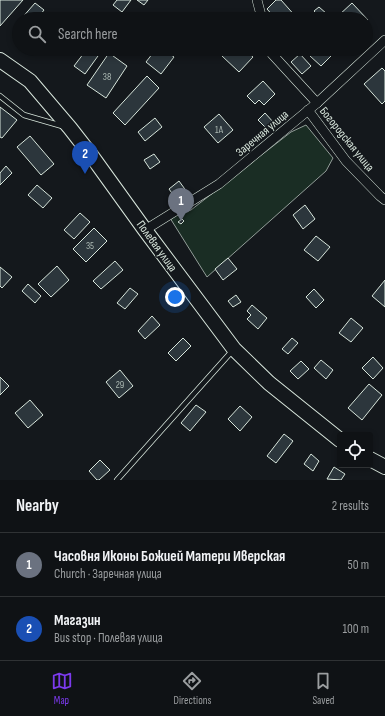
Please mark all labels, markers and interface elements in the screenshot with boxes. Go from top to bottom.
search box [12,12,373,56]
icon: search [26,23,48,45]
text: Search here [58,25,118,44]
house number: 38 [103,71,111,83]
street label: Богородская улица [316,104,377,175]
street label: Заречная улица [233,107,292,160]
house number: 1А [215,124,224,136]
pin: 2 [72,141,98,174]
pin: 1 [168,188,194,221]
street label: Полевая улица [133,218,180,275]
house number: 35 [86,240,94,252]
your location [165,287,185,307]
house number: 29 [116,379,124,391]
map controls [337,432,373,468]
button: locate [337,432,373,468]
text: Nearby [16,496,59,516]
text: 2 results [332,498,369,514]
text: Часовня Иконы Божией Матери Иверская [54,547,285,566]
text: 1 [26,557,32,573]
text: 50 m [348,557,369,573]
text: Church · Заречная улица [54,566,162,582]
text: Магазин [54,611,101,630]
text: 2 [26,621,32,637]
text: 100 m [342,621,369,637]
text: Bus stop · Полевая улица [54,630,163,646]
tab: Map [51,670,73,707]
tab: Directions [174,670,211,707]
tab: Saved [312,670,334,707]

